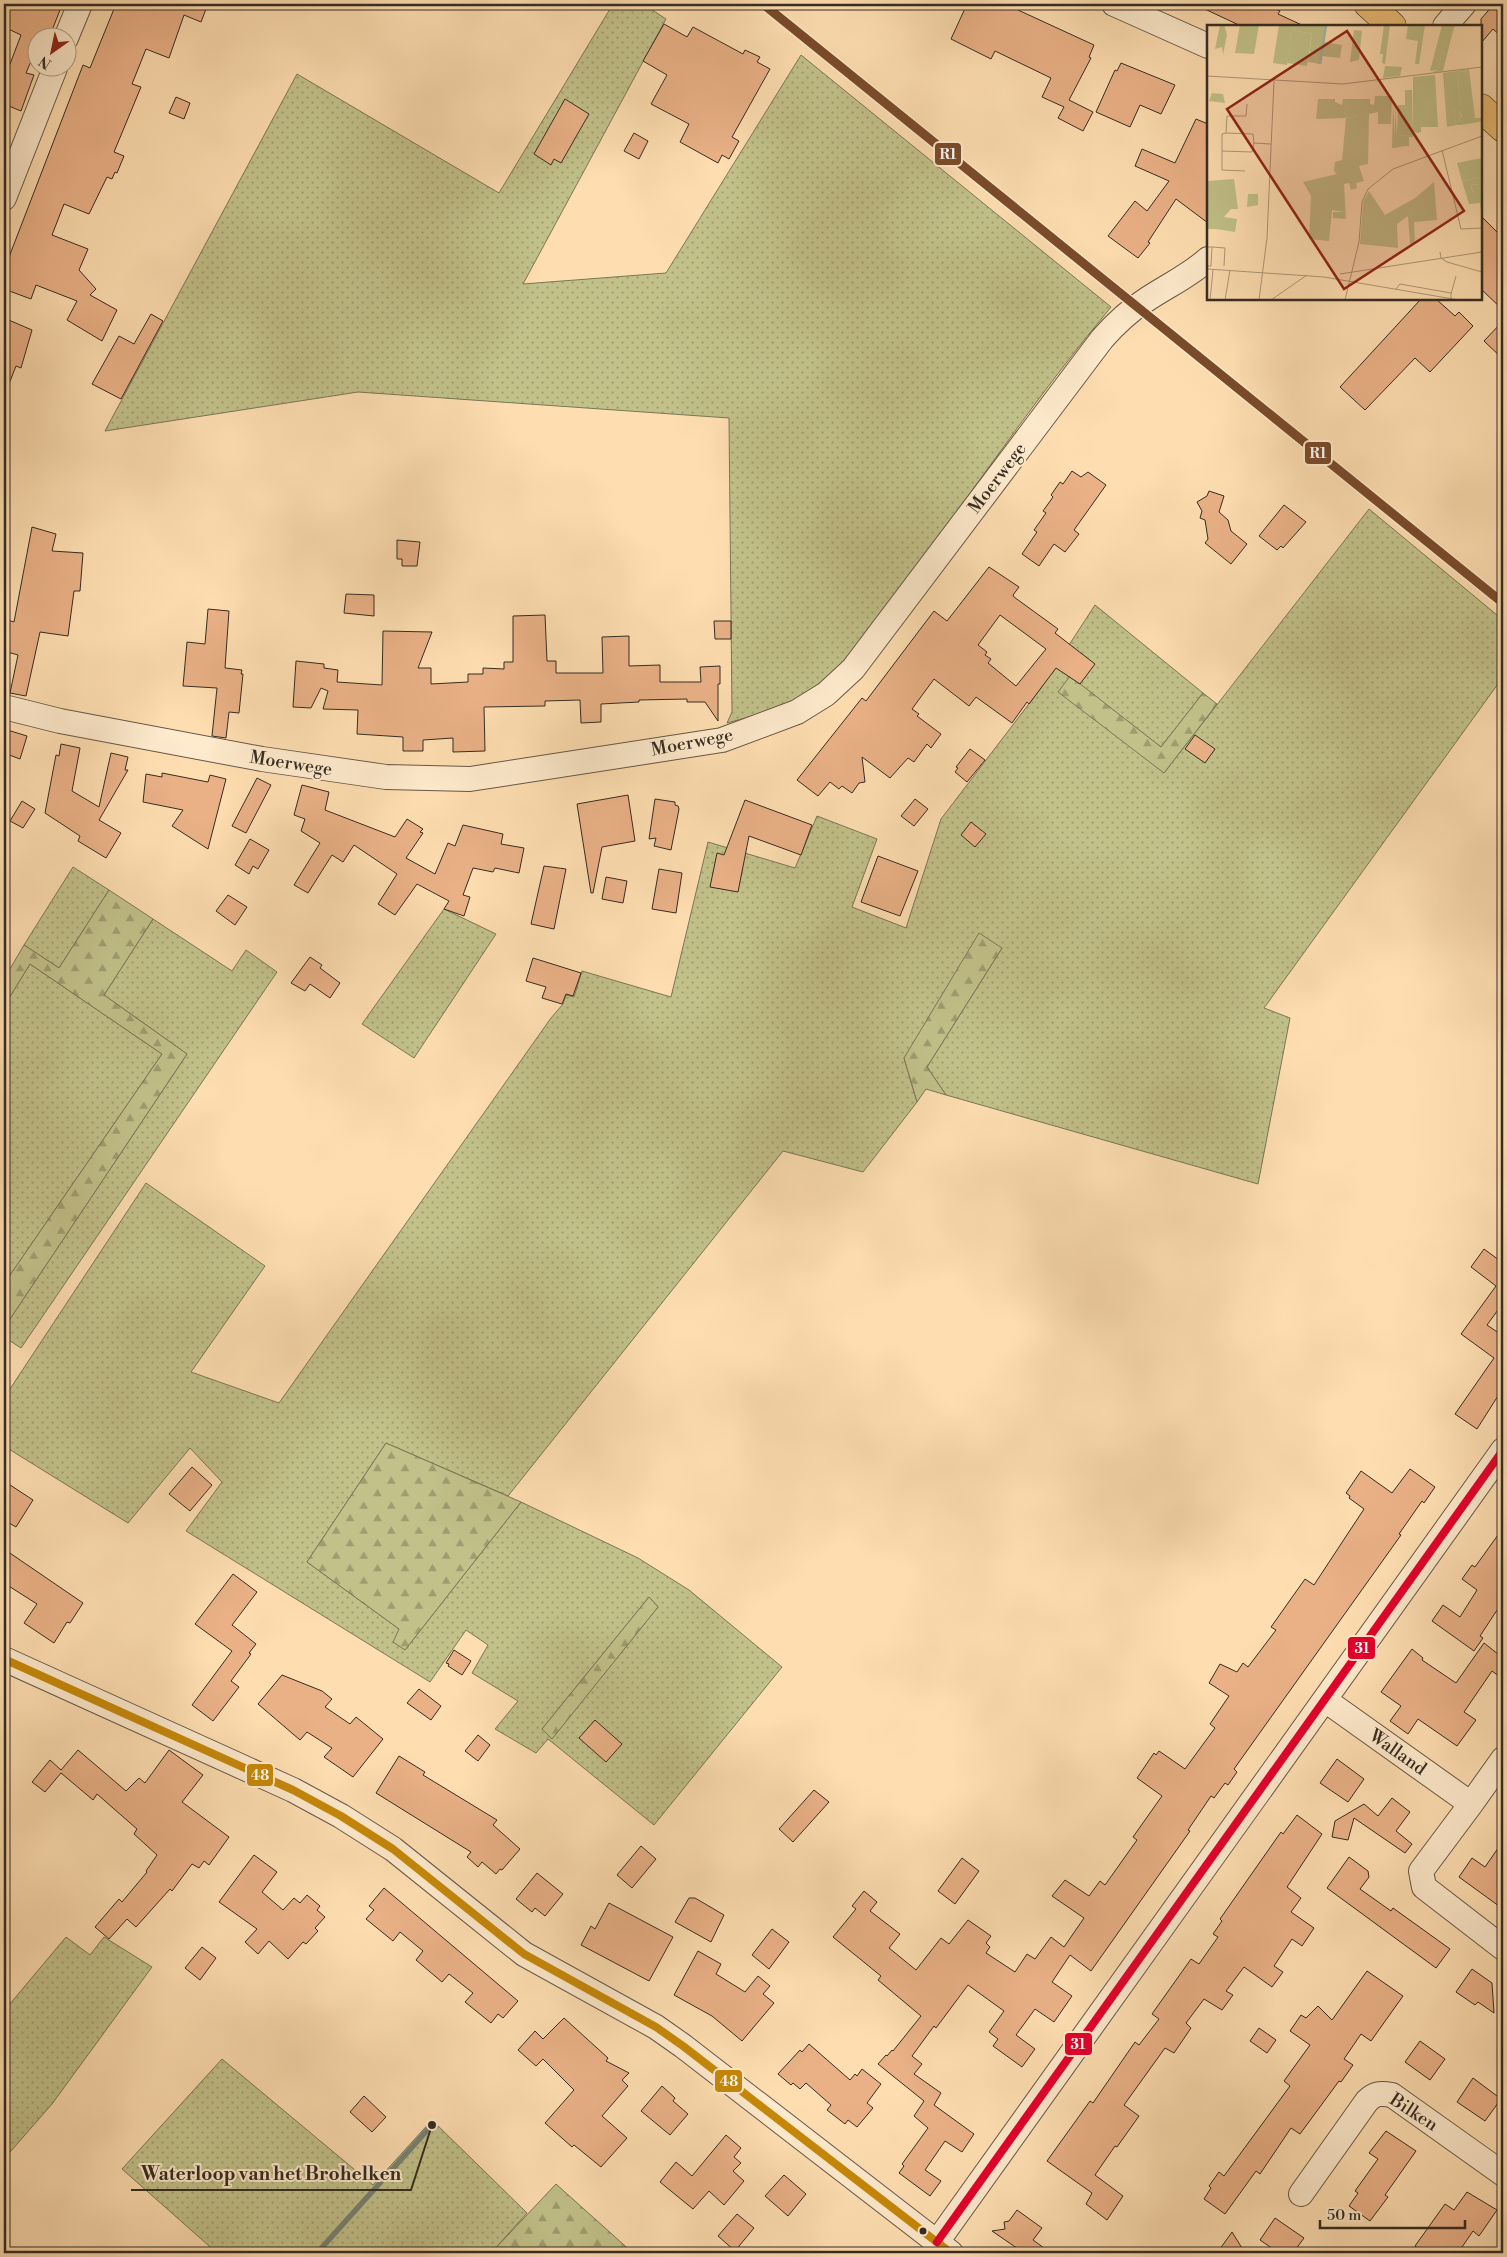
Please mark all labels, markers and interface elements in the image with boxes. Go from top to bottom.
inset map [1207,25,1482,300]
north arrow [28,28,78,78]
text: N [36,51,55,73]
line badge: R1 [934,142,962,166]
text: R1 [939,146,957,164]
street label: Moerwege [963,438,1032,518]
line badge: R1 [1304,441,1332,465]
text: R1 [1309,445,1327,463]
street label: Moerwege [649,723,735,762]
street label: Moerwege [248,746,334,781]
line badge: 31 [1347,1636,1376,1660]
text: 31 [1355,1640,1370,1658]
street label: Walland [1364,1724,1432,1781]
line badge: 48 [246,1763,274,1787]
text: 48 [251,1767,269,1785]
line badge: 31 [1064,2032,1093,2056]
text: 31 [1071,2036,1086,2054]
line badge: 48 [714,2069,743,2093]
text: 48 [720,2073,738,2091]
street label: Bilken [1384,2088,1442,2137]
callout: Waterloop van het Brohelken [131,2156,411,2190]
text: Waterloop van het Brohelken [140,2162,402,2186]
scale bar [1320,2197,1464,2229]
text: 50 m [1327,2206,1361,2225]
unlabelled marker [918,2226,928,2236]

